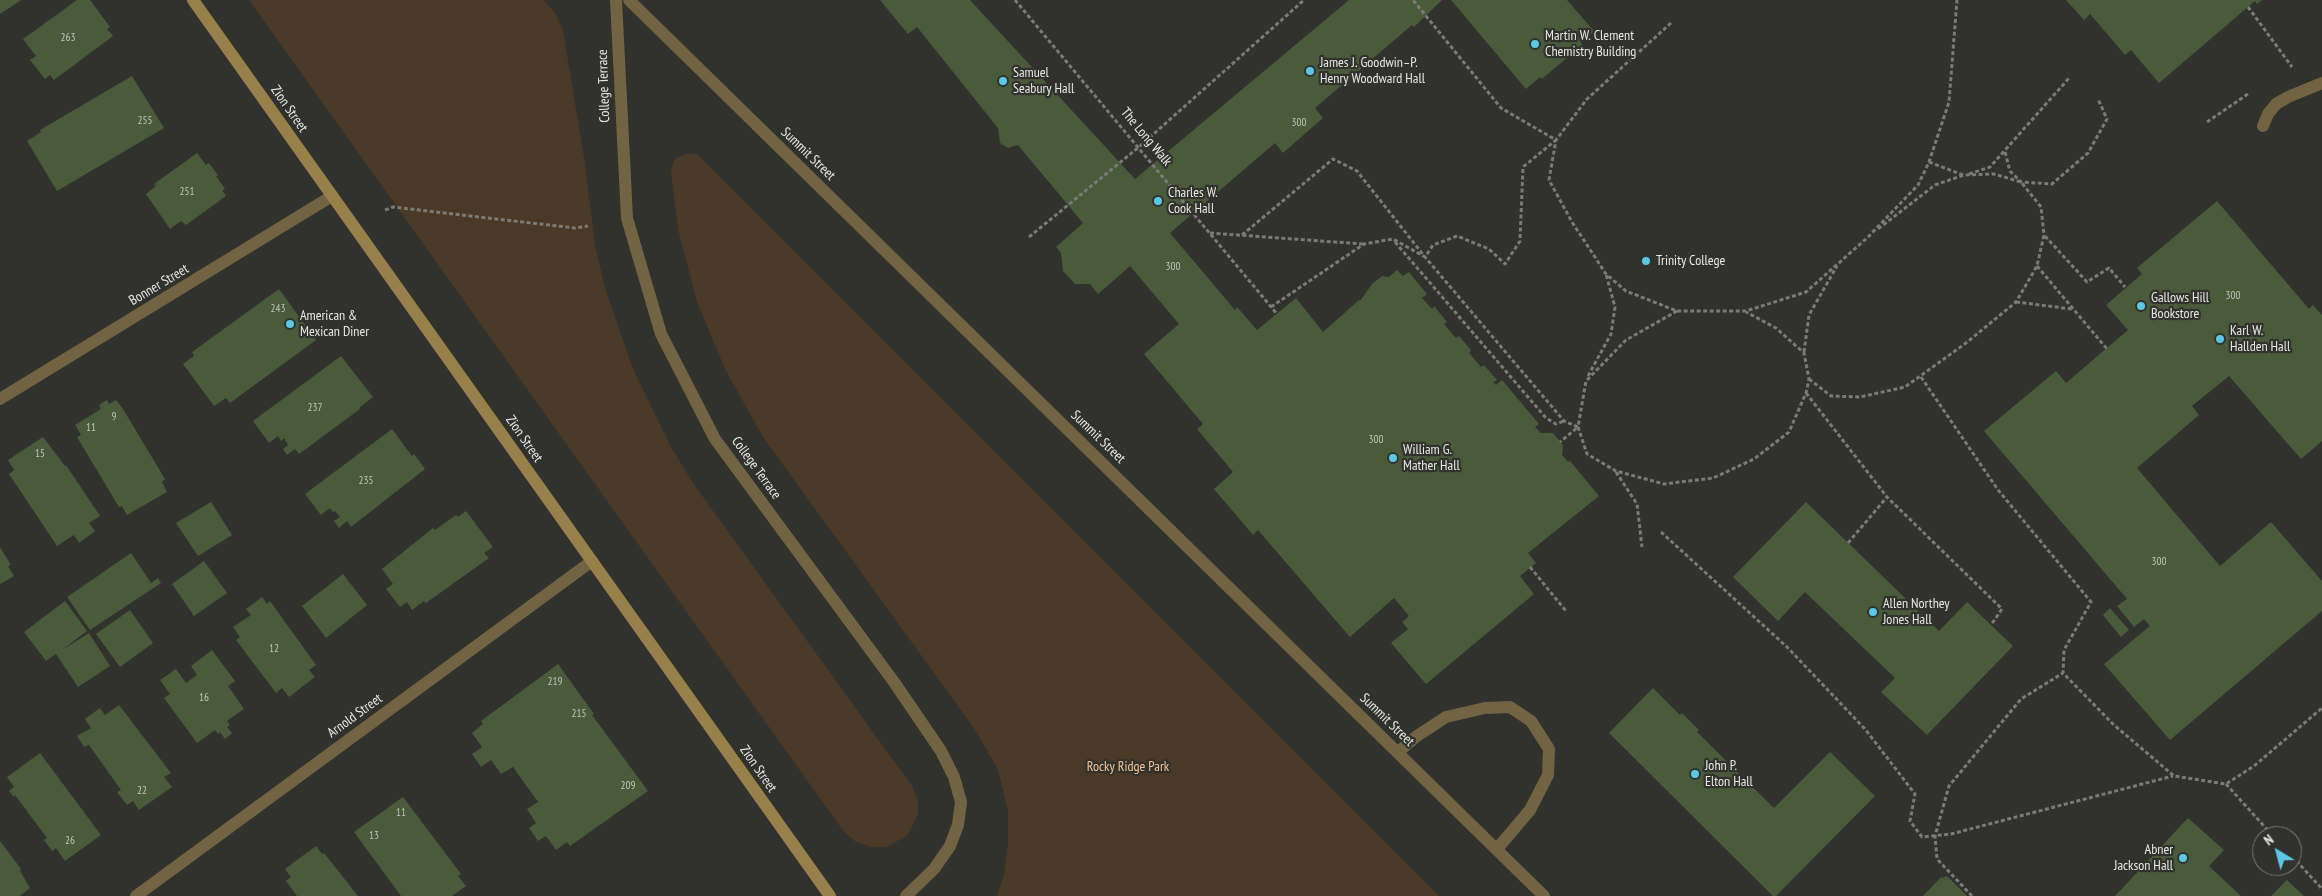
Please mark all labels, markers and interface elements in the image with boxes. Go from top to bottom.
place label: Martin W. Clement Chemistry Building [1545,28,1636,60]
house number: 263 [61,31,75,45]
marker: Martin W. Clement Chemistry Building [1529,38,1541,50]
street label: College Terrace [594,49,614,123]
place label: James J. Goodwin–P. Henry Woodward Hall [1320,55,1425,88]
place label: Samuel Seabury Hall [1013,65,1074,98]
marker: James J. Goodwin–P. Henry Woodward Hall [1304,65,1316,77]
marker: Samuel Seabury Hall [997,75,1009,87]
street label: Zion Street [267,82,311,136]
street label: The Long Walk [1117,104,1175,170]
house number: 255 [138,114,152,128]
house number: 300 [1292,116,1306,130]
street label: Summit Street [777,124,839,184]
house number: 251 [180,185,194,199]
place label: Charles W. Cook Hall [1168,185,1218,218]
marker: Charles W. Cook Hall [1152,195,1164,207]
place label: Trinity College [1656,253,1725,269]
marker: Trinity College [1640,255,1652,267]
house number: 300 [1166,260,1180,274]
street label: Bonner Street [126,261,192,309]
house number: 300 [2226,289,2240,303]
place label: Gallows Hill Bookstore [2151,290,2209,322]
marker: Gallows Hill Bookstore [2135,300,2147,312]
house number: 243 [271,302,285,316]
place label: American & Mexican Diner [300,308,369,341]
marker: American & Mexican Diner [284,318,296,330]
place label: Karl W. Hallden Hall [2230,323,2290,356]
marker: Karl W. Hallden Hall [2214,333,2226,345]
house number: 237 [308,401,322,415]
street label: Summit Street [1067,407,1129,467]
house number: 9 [112,410,116,424]
street label: Zion Street [502,412,546,466]
house number: 11 [86,421,96,435]
street label: College Terrace [728,433,784,503]
house number: 300 [1369,433,1383,447]
place label: William G. Mather Hall [1403,442,1460,474]
house number: 15 [35,447,45,461]
marker: William G. Mather Hall [1387,452,1399,464]
house number: 235 [359,474,373,488]
house number: 300 [2152,555,2166,569]
place label: Allen Northey Jones Hall [1883,596,1950,628]
marker: Allen Northey Jones Hall [1867,606,1879,618]
house number: 12 [269,642,279,656]
house number: 219 [548,675,562,689]
street label: Arnold Street [324,690,386,742]
street label: Summit Street [1356,690,1418,750]
house number: 16 [199,691,209,705]
house number: 215 [572,707,586,721]
street label: Zion Street [736,742,780,796]
place label: John P. Elton Hall [1705,758,1753,790]
park label: Rocky Ridge Park [1087,759,1169,775]
marker: John P. Elton Hall [1689,768,1701,780]
house number: 209 [621,779,635,793]
house number: 22 [137,784,147,798]
house number: 11 [396,806,406,820]
north arrow [2252,826,2302,876]
house number: 13 [369,829,379,843]
text: N [2260,830,2277,849]
house number: 26 [65,834,75,848]
place label: Abner Jackson Hall [2114,842,2173,874]
marker: Abner Jackson Hall [2177,852,2189,864]

